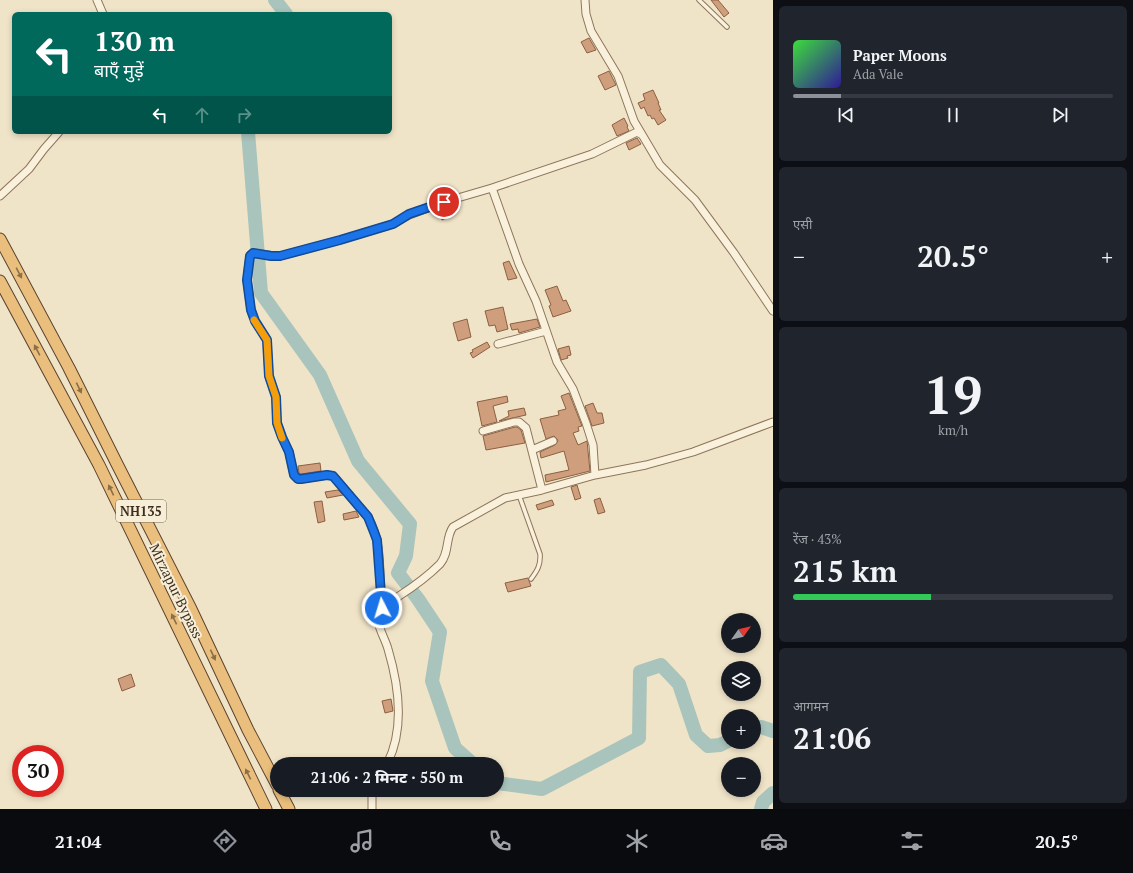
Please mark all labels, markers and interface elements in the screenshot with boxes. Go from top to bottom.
text: 130 m [94,22,175,59]
icon: left [28,28,80,80]
text: Paper Moons [853,45,947,65]
text: बाएँ मुड़ें [94,58,144,82]
text: Ada Vale [853,65,903,83]
icon: left [149,104,171,126]
icon: ahead [191,104,213,126]
icon: right [233,104,255,126]
icon: previous [835,104,857,126]
icon: pause [942,104,964,126]
icon: next [1049,104,1071,126]
pin [427,185,461,219]
icon: arrive [433,191,455,213]
text: एसी [793,215,812,233]
text: 20.5° [917,236,989,276]
text: − [793,242,805,271]
text: + [1101,242,1113,271]
one-way arrow [15,267,22,279]
one-way arrow [34,344,41,356]
text: 19 [924,360,982,429]
one-way arrow [76,382,82,394]
text: km/h [938,421,968,439]
one-way arrow [108,484,114,495]
road number: NH135 [116,500,166,522]
text: रेंज · 43% [793,530,842,548]
street label: Mirzapur Bypass [145,540,208,641]
text: 215 km [793,551,897,591]
position arrow [361,587,403,629]
north arrow [721,613,761,653]
map controls [721,613,761,797]
one-way arrow [171,614,177,625]
one-way arrow [210,649,216,660]
button: layers [721,661,761,701]
text: आगमन [793,697,829,715]
button: + [721,709,761,749]
text: 21:06 [793,718,871,758]
speed limit sign: 30 [12,745,64,797]
button: − [721,757,761,797]
text: 21:06 · 2 मिनट · 550 m [311,767,463,787]
one-way arrow [245,769,251,780]
icon: directions [211,827,239,855]
icon: music [348,827,376,855]
icon: phone [486,827,514,855]
icon: climate [623,827,651,855]
icon: car [760,827,788,855]
icon: filters [898,827,926,855]
text: 21:04 [55,829,102,853]
text: 20.5° [1035,829,1078,853]

